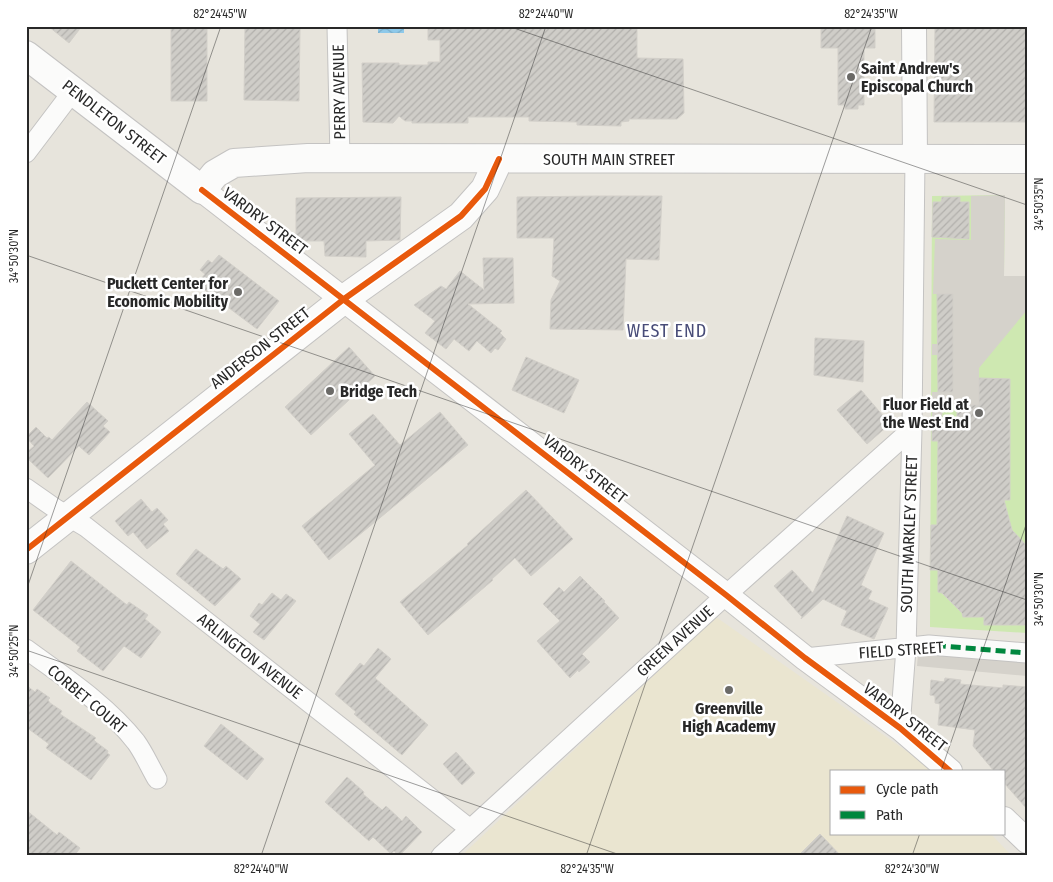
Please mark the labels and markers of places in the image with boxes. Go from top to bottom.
place label: Saint Andrew's Episcopal Church [861,59,973,96]
marker: Saint Andrew's Episcopal Church [845,71,857,83]
place label: Puckett Center for Economic Mobility [107,274,228,311]
marker: Puckett Center for Economic Mobility [232,286,244,298]
place label: Bridge Tech [340,382,417,401]
marker: Bridge Tech [324,385,336,397]
place label: Fluor Field at the West End [883,395,969,432]
marker: Fluor Field at the West End [973,407,985,419]
marker: Greenville High Academy [723,684,735,696]
place label: Greenville High Academy [682,699,776,736]

